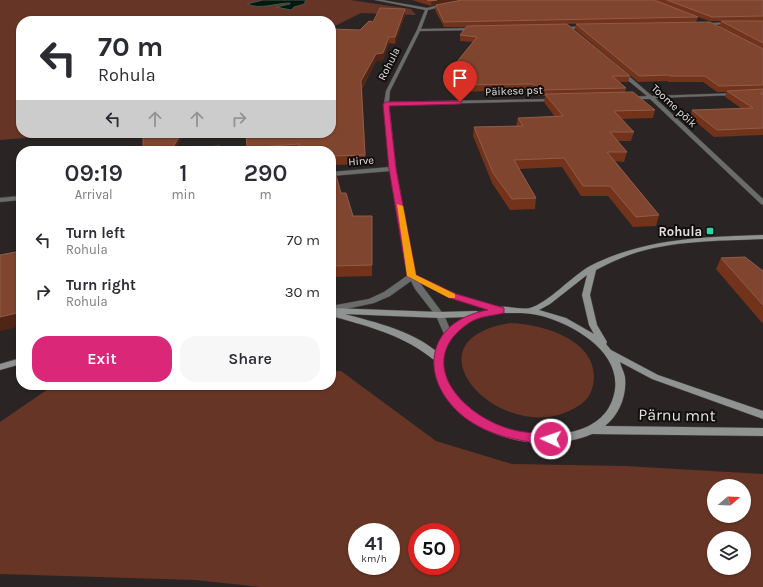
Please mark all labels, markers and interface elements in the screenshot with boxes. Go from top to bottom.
text: 70 m [98,30,163,63]
icon: left [32,32,84,84]
street label: Rohula [375,45,403,83]
pin [443,61,477,102]
text: Rohula [98,64,156,86]
icon: arrive [449,67,471,89]
street label: Toome põik [649,82,699,130]
street label: Päikese pst [485,83,543,99]
icon: left [102,108,124,130]
icon: ahead [144,108,166,130]
icon: ahead [186,108,208,130]
icon: right [228,108,250,130]
street label: Hirve [348,154,375,168]
text: 09:19 [64,159,123,187]
text: 1 [179,159,188,187]
text: 290 [244,159,287,187]
text: Arrival [75,187,113,202]
text: min [171,187,195,202]
text: m [260,187,272,202]
text: Turn left [66,224,125,242]
place label: Rohula [658,224,702,239]
marker: Rohula [705,226,715,236]
icon: left [32,229,54,251]
text: 70 m [286,231,320,249]
text: Rohula [66,242,108,257]
text: Turn right [66,276,136,294]
icon: right [32,281,54,303]
text: 30 m [285,283,320,301]
text: Rohula [66,294,108,309]
button: Exit [32,336,172,382]
button: Share [180,336,320,382]
street label: Pärnu mnt [638,405,716,425]
position arrow [530,418,572,460]
north arrow [707,479,751,523]
map controls [707,479,751,575]
speed limit sign: 50 [408,523,460,575]
button: layers [707,531,751,575]
text: 41 [364,532,384,555]
text: km/h [361,553,387,565]

